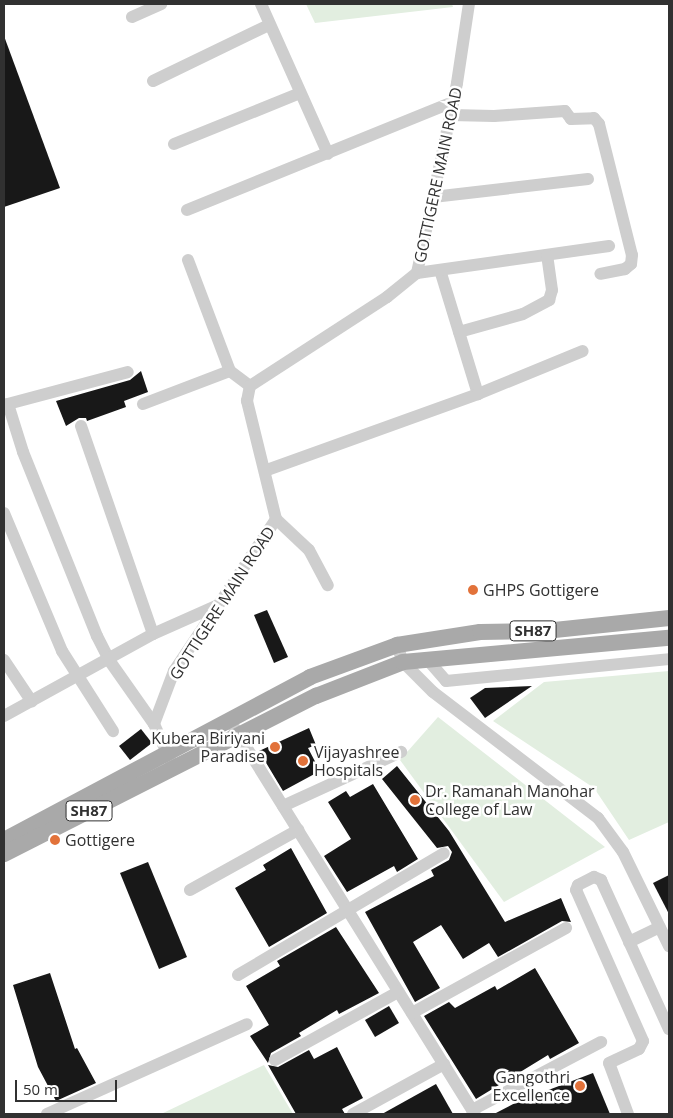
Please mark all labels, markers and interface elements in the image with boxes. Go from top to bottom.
street label: GOTTIGERE MAIN ROAD [410,86,466,264]
street label: GOTTIGERE MAIN ROAD [165,523,279,683]
place label: GHPS Gottigere [483,580,599,600]
marker: GHPS Gottigere [467,584,479,596]
road number: SH87 [509,618,557,644]
place label: Kubera Biriyani Paradise [151,728,265,766]
marker: Kubera Biriyani Paradise [269,741,281,753]
place label: Vijayashree Hospitals [314,742,399,780]
marker: Vijayashree Hospitals [296,754,310,768]
place label: Dr. Ramanah Manohar College of Law [425,781,595,819]
marker: Dr. Ramanah Manohar College of Law [409,794,421,806]
road number: SH87 [65,798,113,824]
place label: Gottigere [65,830,135,850]
marker: Gottigere [49,834,61,846]
place label: Gangothri Excellence [493,1067,570,1105]
scale bar [18,1070,120,1102]
text: 50 m [23,1079,58,1099]
marker: Gangothri Excellence [574,1080,586,1092]

